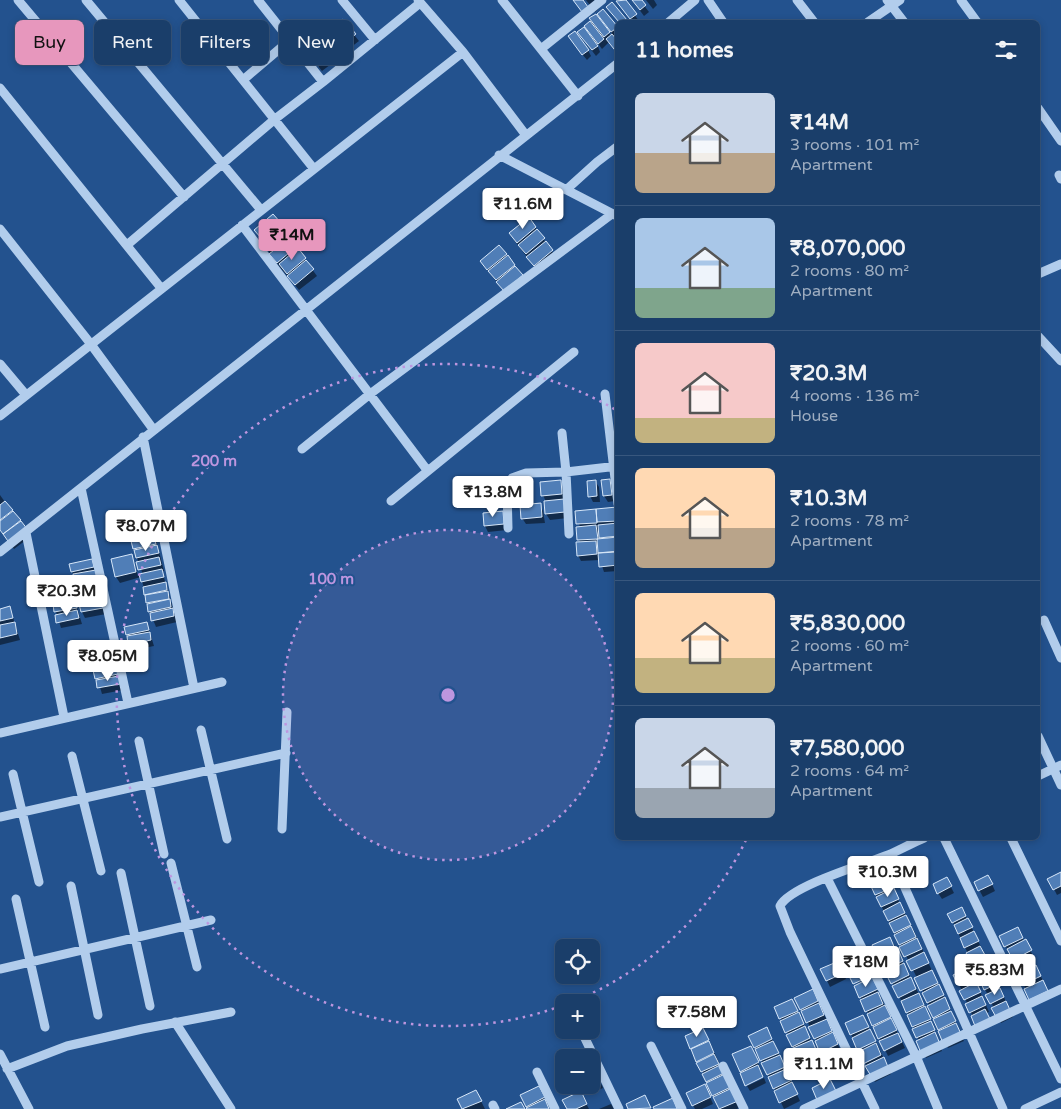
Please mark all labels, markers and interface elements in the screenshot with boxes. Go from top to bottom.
chip: Buy [15,20,84,65]
chip: Rent [94,20,171,65]
chip: Filters [181,20,269,65]
chip: New [279,20,353,65]
icon: filters [992,36,1020,64]
text: 11 homes [635,38,734,63]
text: ₹14M [790,110,849,135]
icon: home [675,113,735,173]
text: 3 rooms · 101 m² [790,135,919,155]
text: Apartment [790,155,873,175]
pin: ₹11.6M [482,188,564,230]
text: ₹11.6M [493,194,553,214]
pin: ₹14M [262,218,322,261]
text: ₹14M [270,225,314,245]
text: ₹8,070,000 [790,236,906,261]
icon: home [675,238,735,298]
text: 2 rooms · 80 m² [790,261,909,281]
text: Apartment [790,281,873,301]
text: ₹20.3M [790,361,868,386]
icon: home [675,363,735,423]
text: 4 rooms · 136 m² [790,386,919,406]
text: House [790,406,838,426]
text: 200 m [191,452,237,470]
pin: ₹13.8M [452,476,534,518]
text: ₹13.8M [463,482,523,502]
text: ₹10.3M [790,486,868,511]
icon: home [675,488,735,548]
pin: ₹8.07M [105,510,187,552]
text: 2 rooms · 78 m² [790,511,909,531]
text: ₹8.07M [116,516,176,536]
text: Apartment [790,531,873,551]
text: 100 m [308,570,354,588]
pin: ₹20.3M [26,574,108,617]
text: ₹20.3M [37,581,97,601]
text: ₹5,830,000 [790,611,905,636]
icon: home [675,613,735,673]
text: 2 rooms · 60 m² [790,636,909,656]
pin: ₹8.05M [67,640,149,682]
text: ₹8.05M [78,646,138,666]
text: Apartment [790,656,873,676]
centre of rings [439,686,457,704]
text: ₹7,580,000 [790,736,904,761]
icon: home [675,738,735,798]
text: 2 rooms · 64 m² [790,761,909,781]
text: Apartment [790,781,873,801]
pin: ₹10.3M [847,856,929,898]
text: ₹10.3M [858,862,918,882]
map controls [555,939,600,1094]
button: locate [555,939,600,984]
pin: ₹18M [836,946,896,988]
text: ₹18M [844,952,888,972]
pin: ₹5.83M [954,954,1036,996]
text: ₹5.83M [966,960,1024,980]
button: + [555,994,600,1039]
pin: ₹7.58M [656,996,738,1038]
text: ₹7.58M [668,1002,726,1022]
pin: ₹11.1M [783,1048,865,1090]
button: − [555,1049,600,1094]
text: ₹11.1M [794,1054,854,1074]

